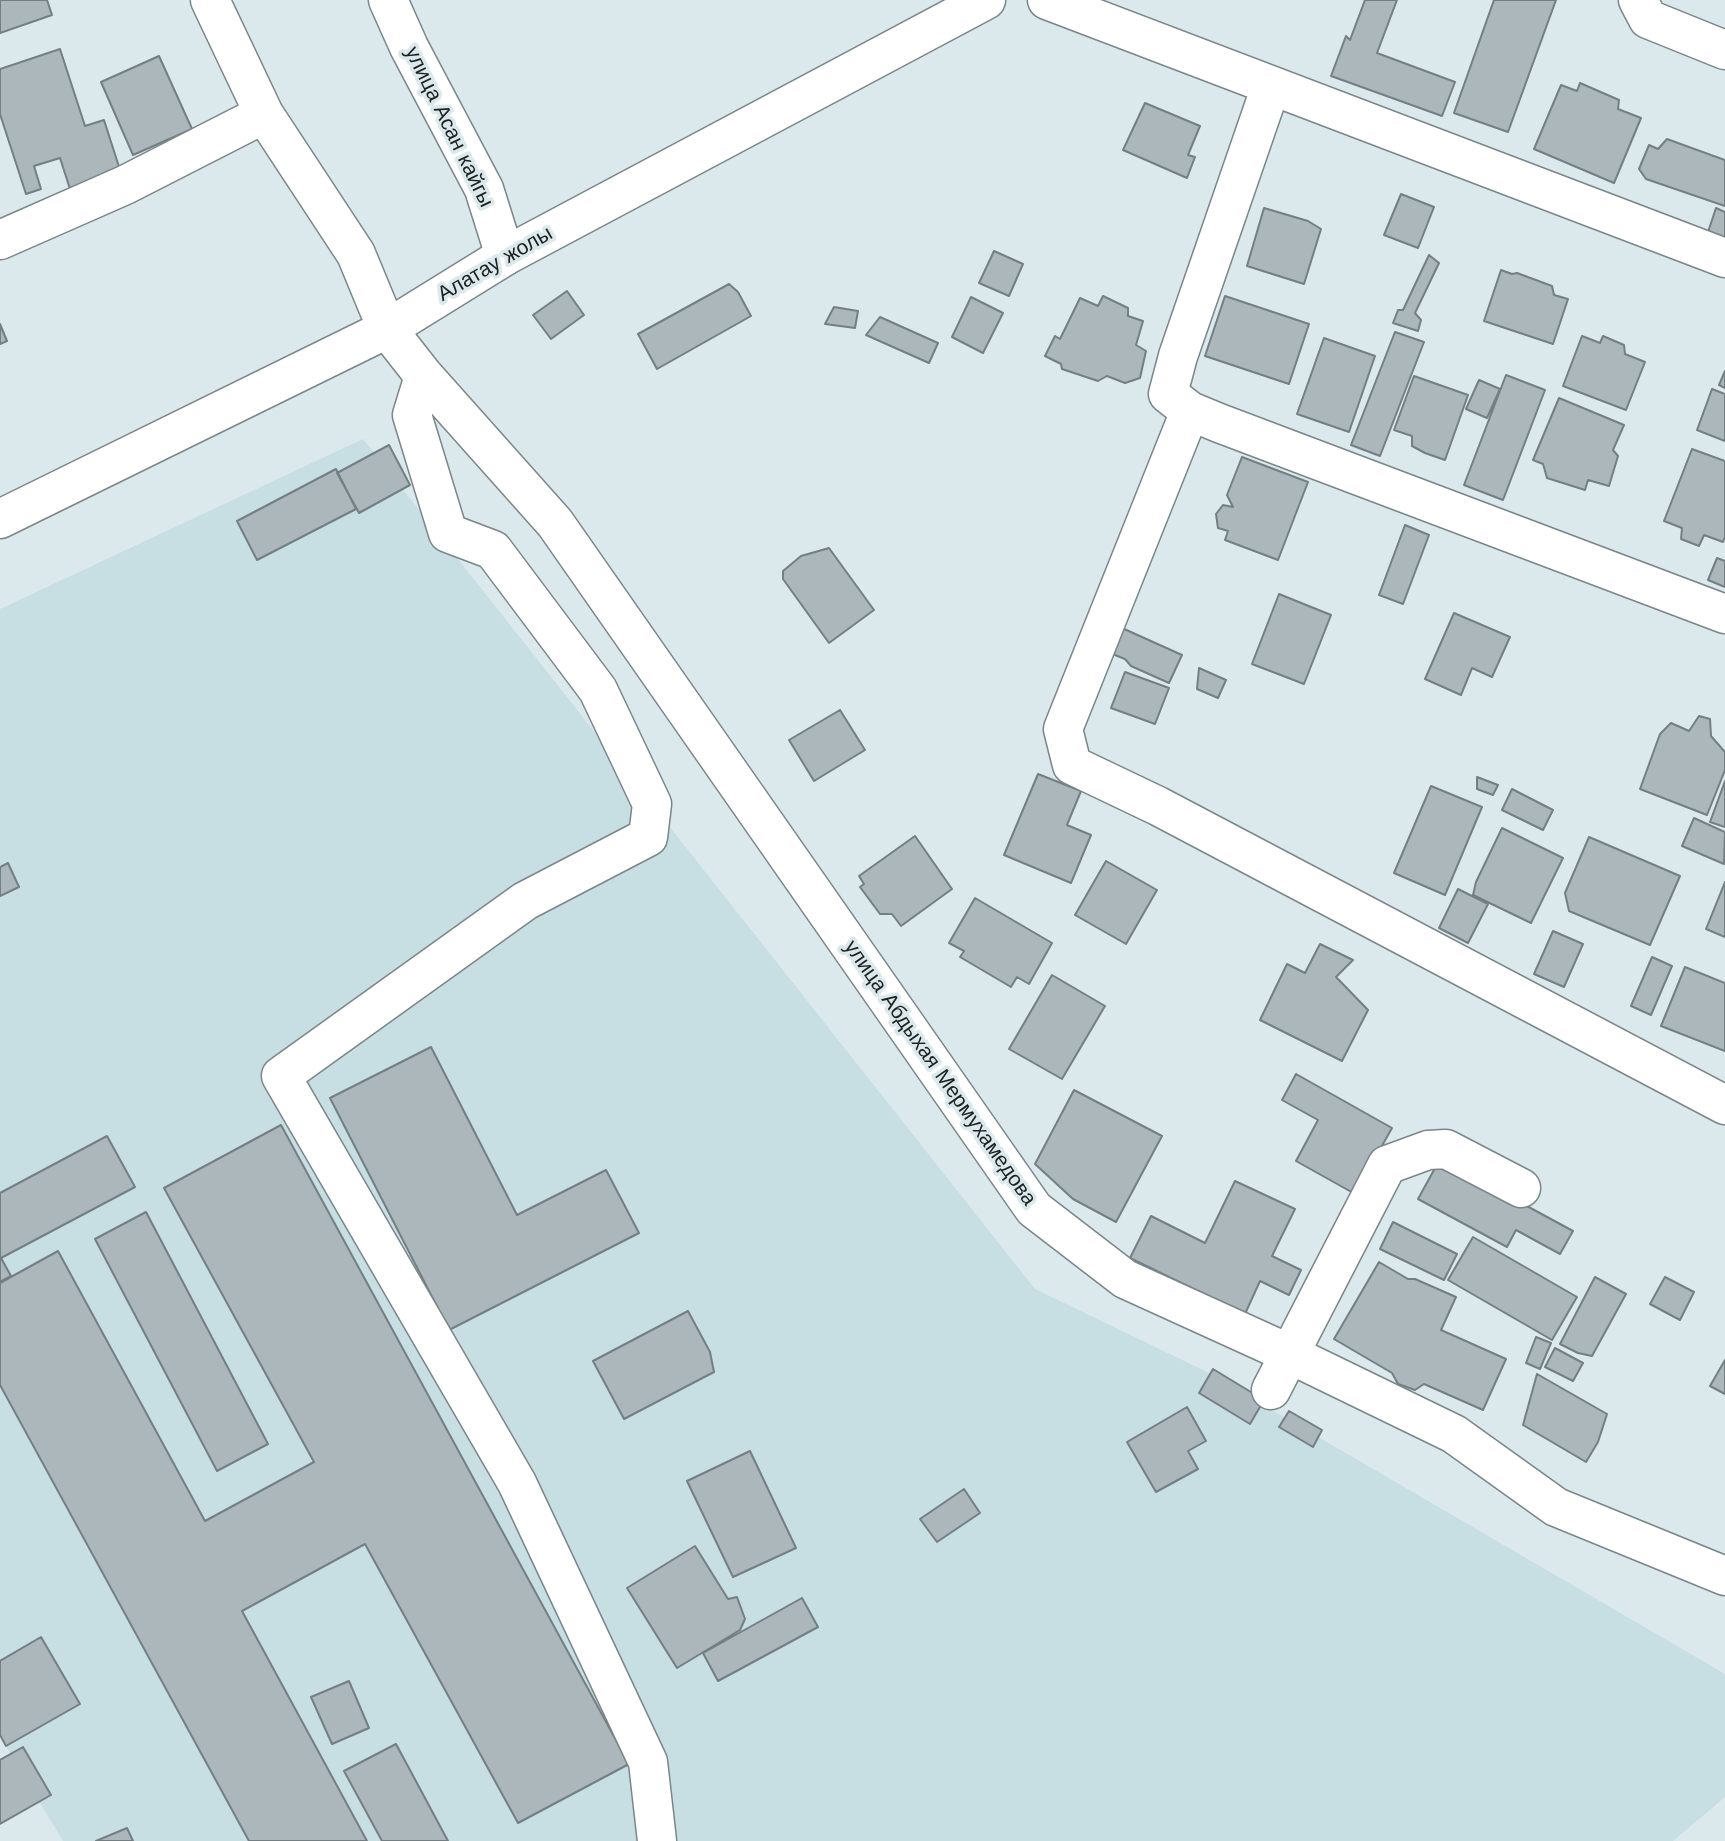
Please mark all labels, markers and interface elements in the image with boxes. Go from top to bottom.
street label: улица Асан кайгы [399,43,499,211]
street label: Алатау жолы [433,221,557,307]
street label: улица Абдыхая Мермухамедова [838,935,1042,1211]

